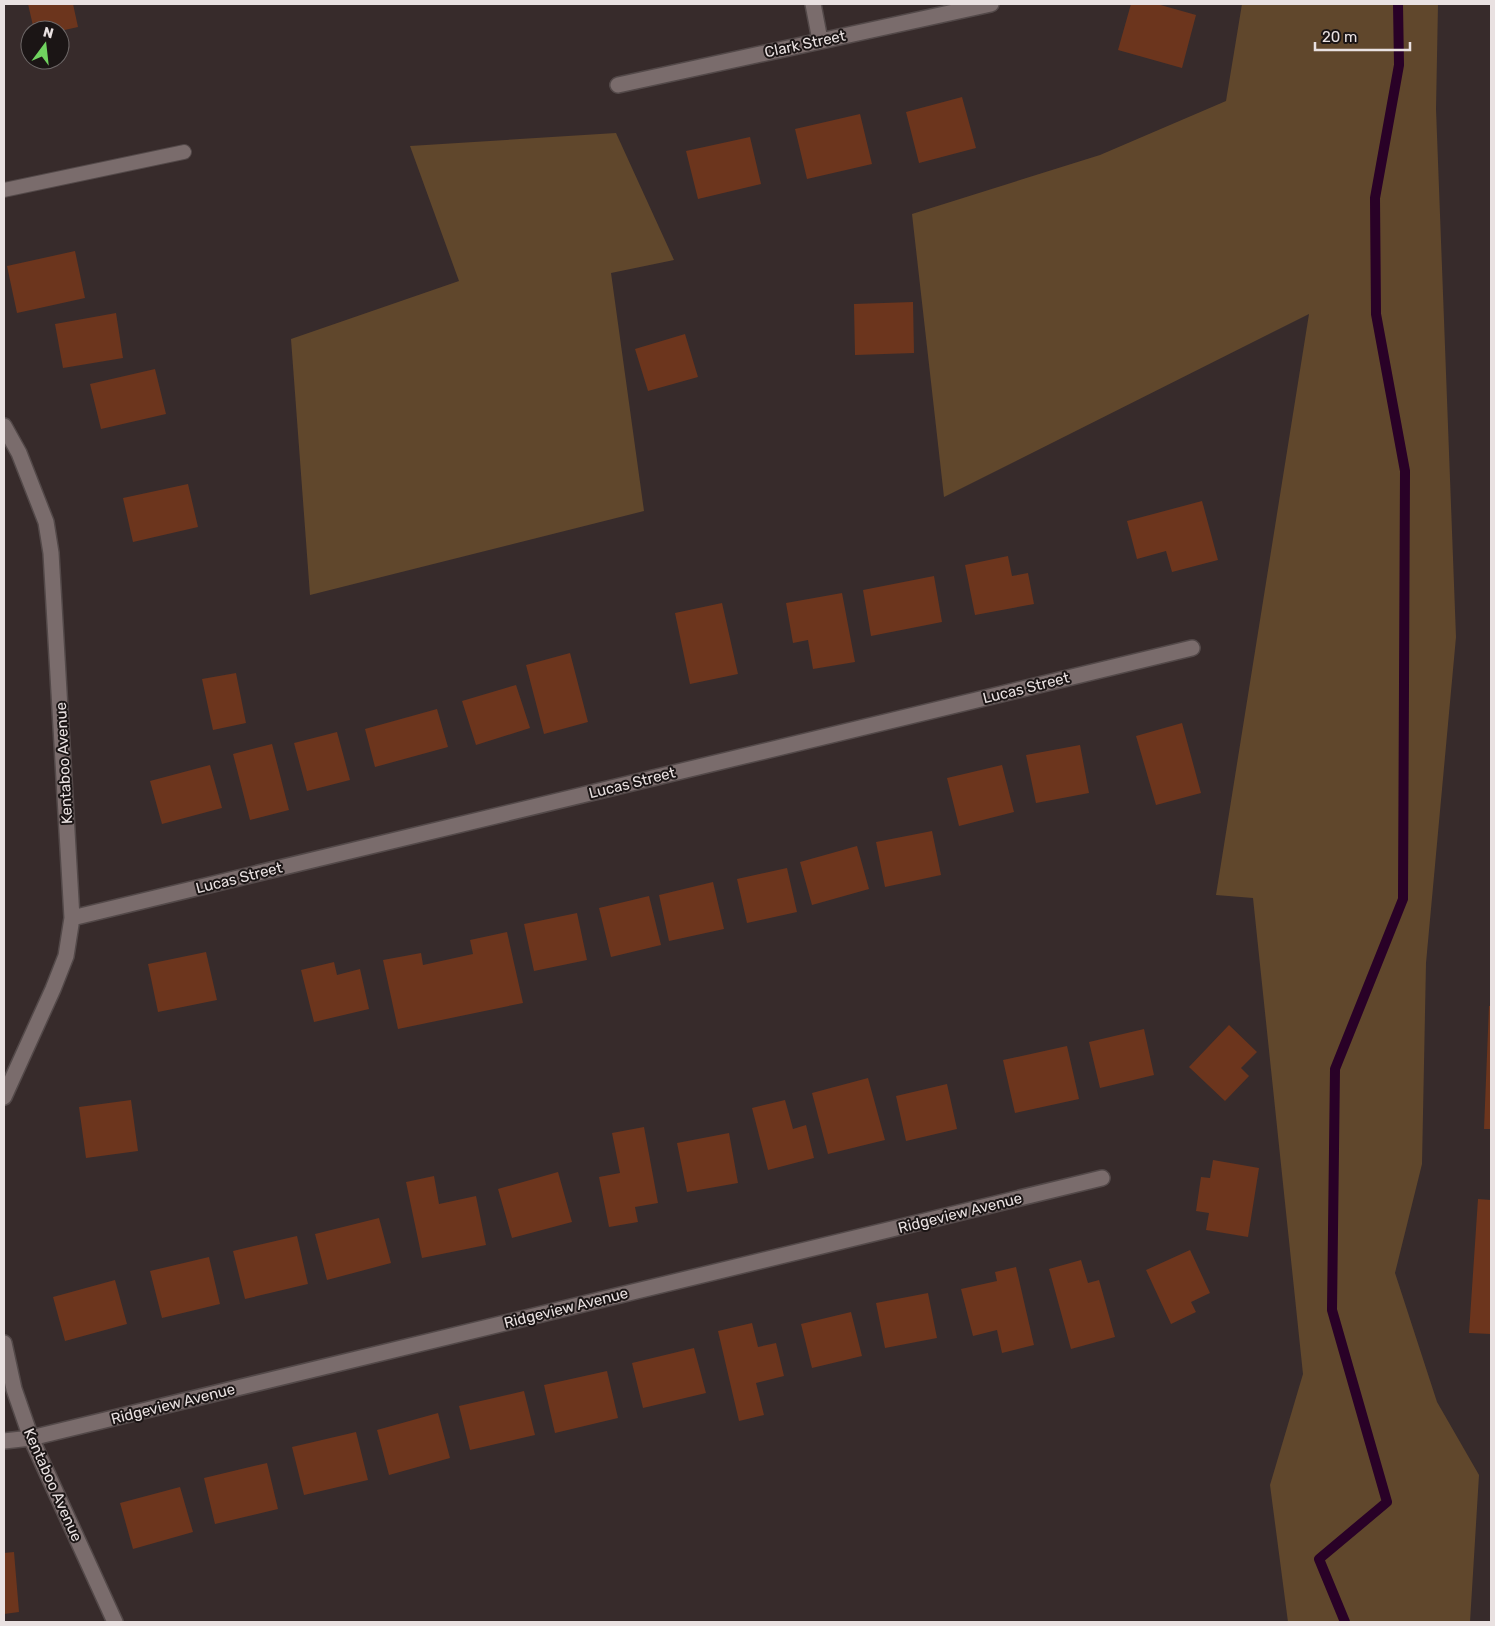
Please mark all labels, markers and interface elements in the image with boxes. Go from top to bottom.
north arrow [20,20,70,70]
scale bar [1315,20,1410,52]
text: N [41,23,55,42]
street label: Clark Street [763,27,847,61]
text: 20 m [1322,28,1357,46]
street label: Lucas Street [981,669,1071,707]
street label: Kentaboo Avenue [52,702,76,824]
street label: Lucas Street [587,764,677,802]
street label: Lucas Street [194,859,284,897]
street label: Ridgeview Avenue [896,1189,1024,1237]
street label: Ridgeview Avenue [502,1284,630,1332]
street label: Ridgeview Avenue [109,1380,237,1428]
street label: Kentaboo Avenue [20,1426,86,1544]

